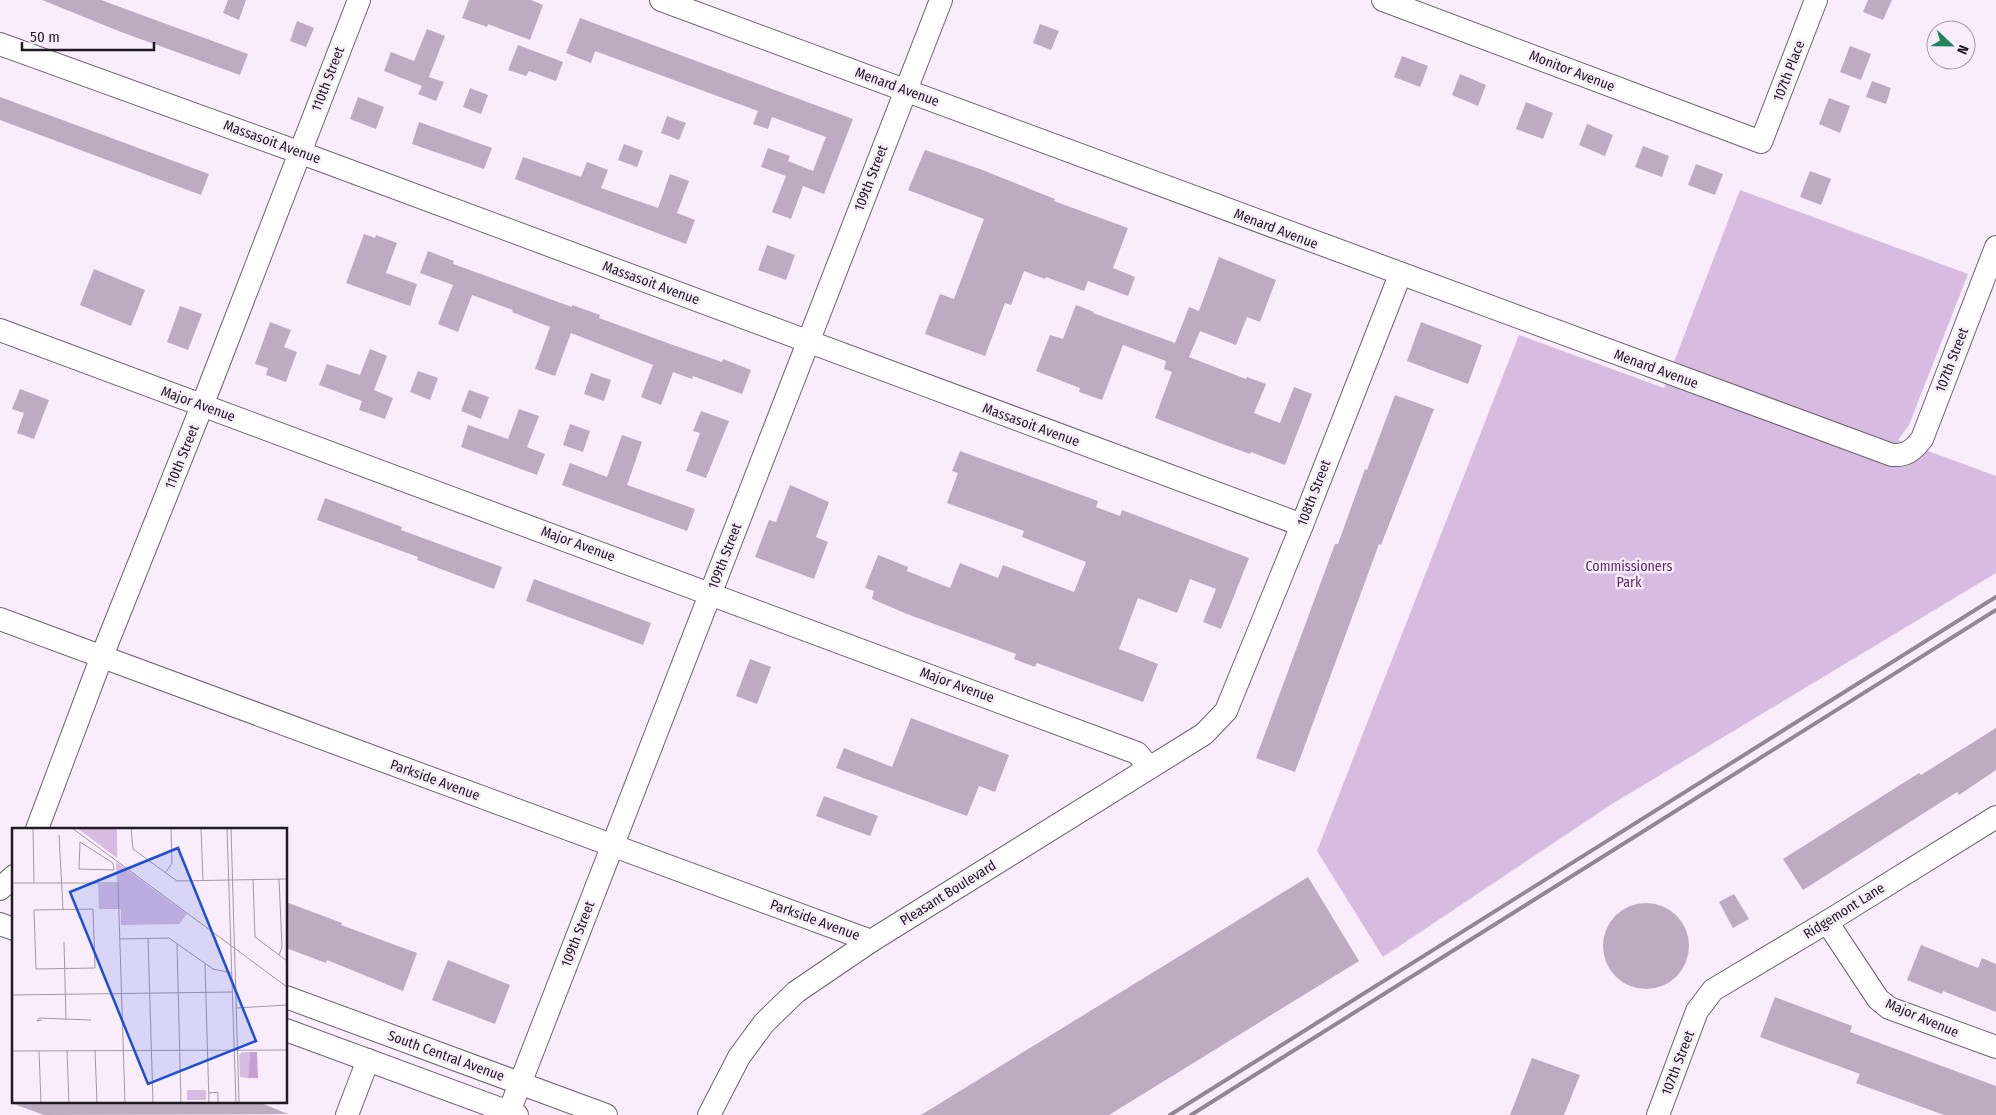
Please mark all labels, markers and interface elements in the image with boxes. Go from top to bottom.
scale bar [22,20,155,52]
north arrow [1926,20,1976,70]
text: 50 m [30,28,60,46]
street label: 107th Place [1770,38,1808,104]
text: N [1953,43,1972,57]
street label: 110th Street [308,44,348,114]
street label: Monitor Avenue [1527,47,1617,95]
street label: Menard Avenue [853,64,942,110]
street label: Massasoit Avenue [221,117,323,167]
street label: 109th Street [851,142,891,213]
street label: Menard Avenue [1232,205,1320,253]
street label: Massasoit Avenue [600,258,702,308]
street label: 107th Street [1932,325,1972,395]
street label: Menard Avenue [1612,346,1701,392]
street label: Major Avenue [159,383,238,425]
street label: Massasoit Avenue [980,400,1082,450]
street label: 110th Street [161,422,203,492]
street label: 108th Street [1294,457,1335,528]
street label: 109th Street [705,520,745,591]
street label: Major Avenue [539,523,618,565]
park label: Commissioners Park [1586,558,1672,591]
street label: Major Avenue [918,664,997,706]
street label: Parkside Avenue [388,756,482,804]
inset map [12,828,288,1102]
street label: Pleasant Boulevard [897,857,999,929]
street label: Ridgemont Lane [1800,879,1888,943]
street label: Parkside Avenue [768,896,862,944]
street label: 109th Street [558,898,598,969]
street label: Major Avenue [1883,995,1961,1041]
street label: South Central Avenue [385,1027,507,1085]
street label: 107th Street [1658,1028,1698,1098]

